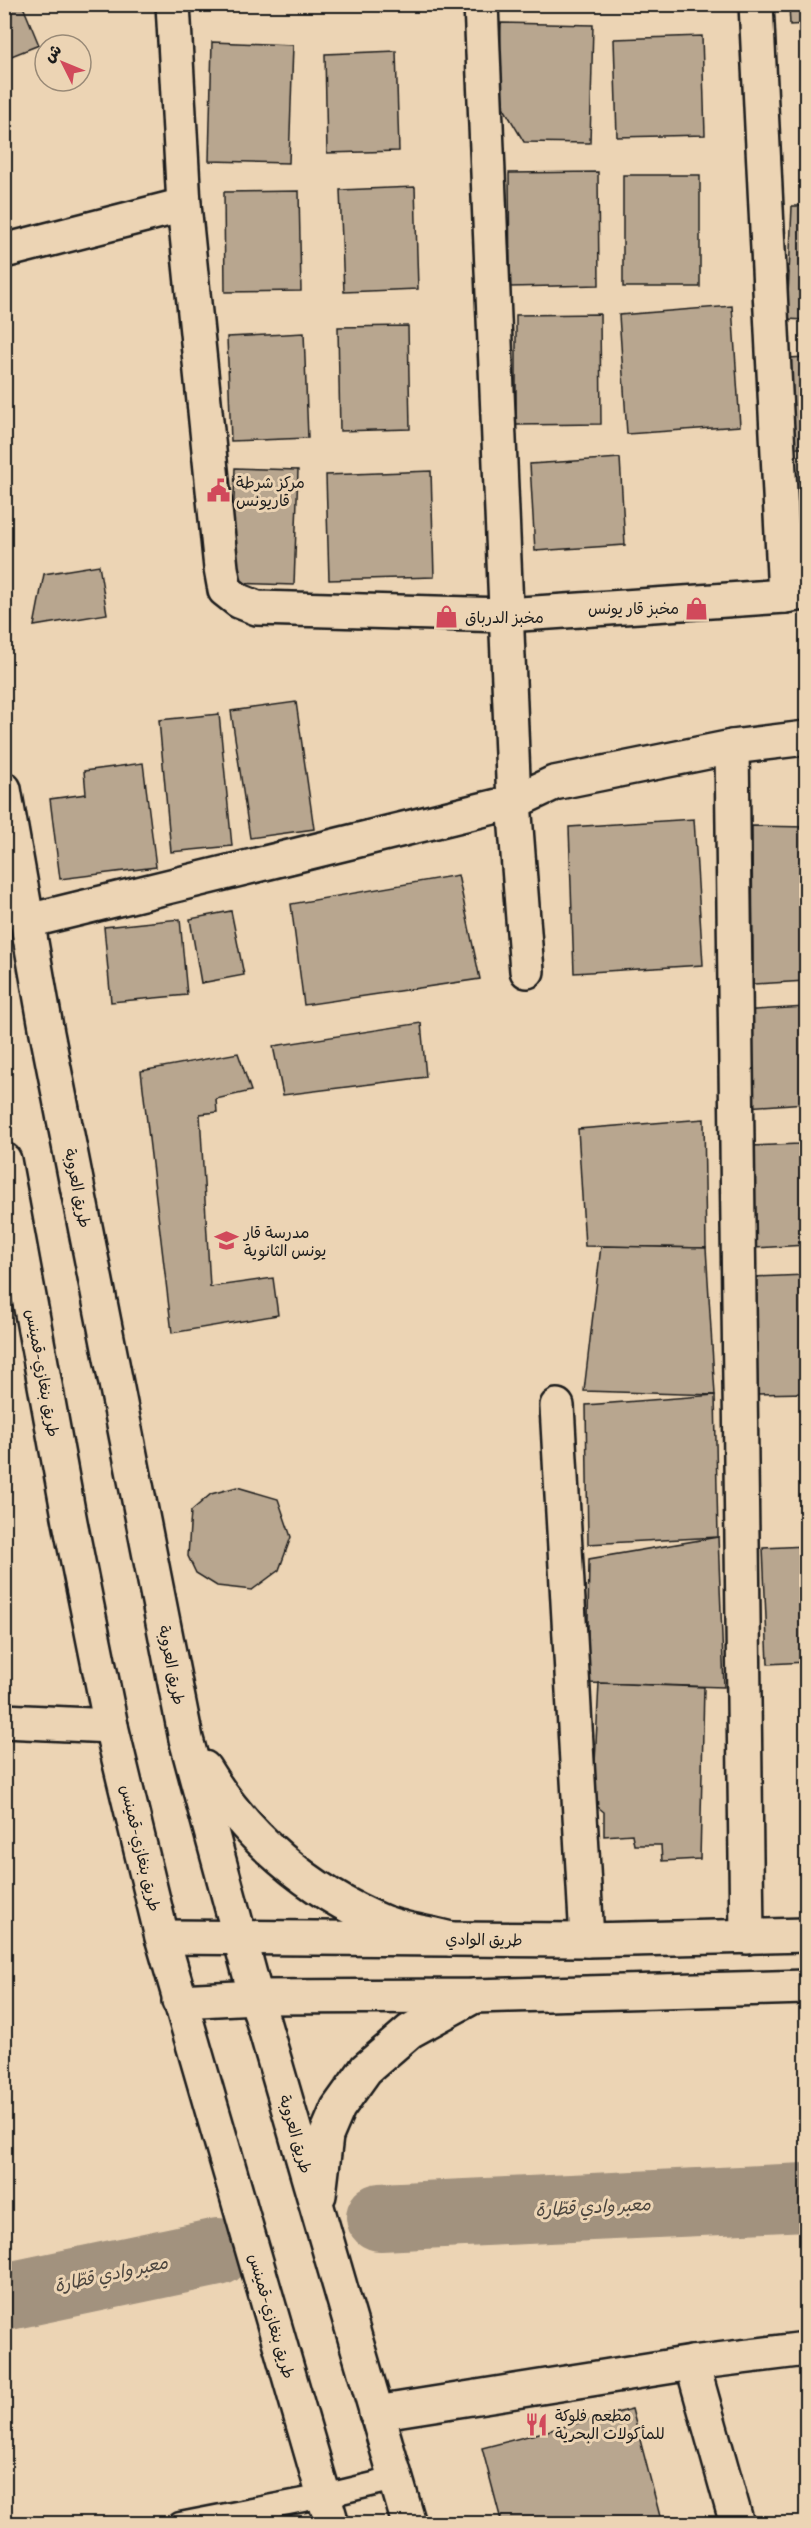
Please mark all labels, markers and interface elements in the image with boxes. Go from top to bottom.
north arrow [33,33,93,93]
text: ش [39,40,65,66]
place label: مركز شرطة قاريونس [236,472,305,511]
public building icon: مركز شرطة قاريونس [205,478,231,504]
shop icon: مخبز قار يونس [684,595,710,621]
place label: مخبز قار يونس [588,598,679,619]
shop icon: مخبز الدرباق [434,604,460,630]
place label: مخبز الدرباق [465,607,544,627]
street label: طريق العروبة [60,1146,96,1230]
place label: مدرسة قار يونس الثانوية [242,1222,326,1261]
school or university icon: مدرسة قار يونس الثانوية [213,1228,239,1254]
street label: طريق بنغازي-قمينس [20,1308,64,1439]
street label: طريق العروبة [154,1623,190,1707]
street label: طريق بنغازي-قمينس [115,1783,165,1914]
street label: طريق الوادي [445,1928,523,1952]
street label: طريق العروبة [275,2092,317,2176]
water label: معبر وادي قطّارة [535,2192,652,2223]
water label: معبر وادي قطّارة [52,2250,171,2299]
street label: طريق بنغازي-قمينس [243,2251,299,2381]
place label: مطعم فلوكة للمأكولات البحرية [555,2405,665,2444]
restaurant icon: مطعم فلوكة للمأكولات البحرية [524,2411,550,2437]

